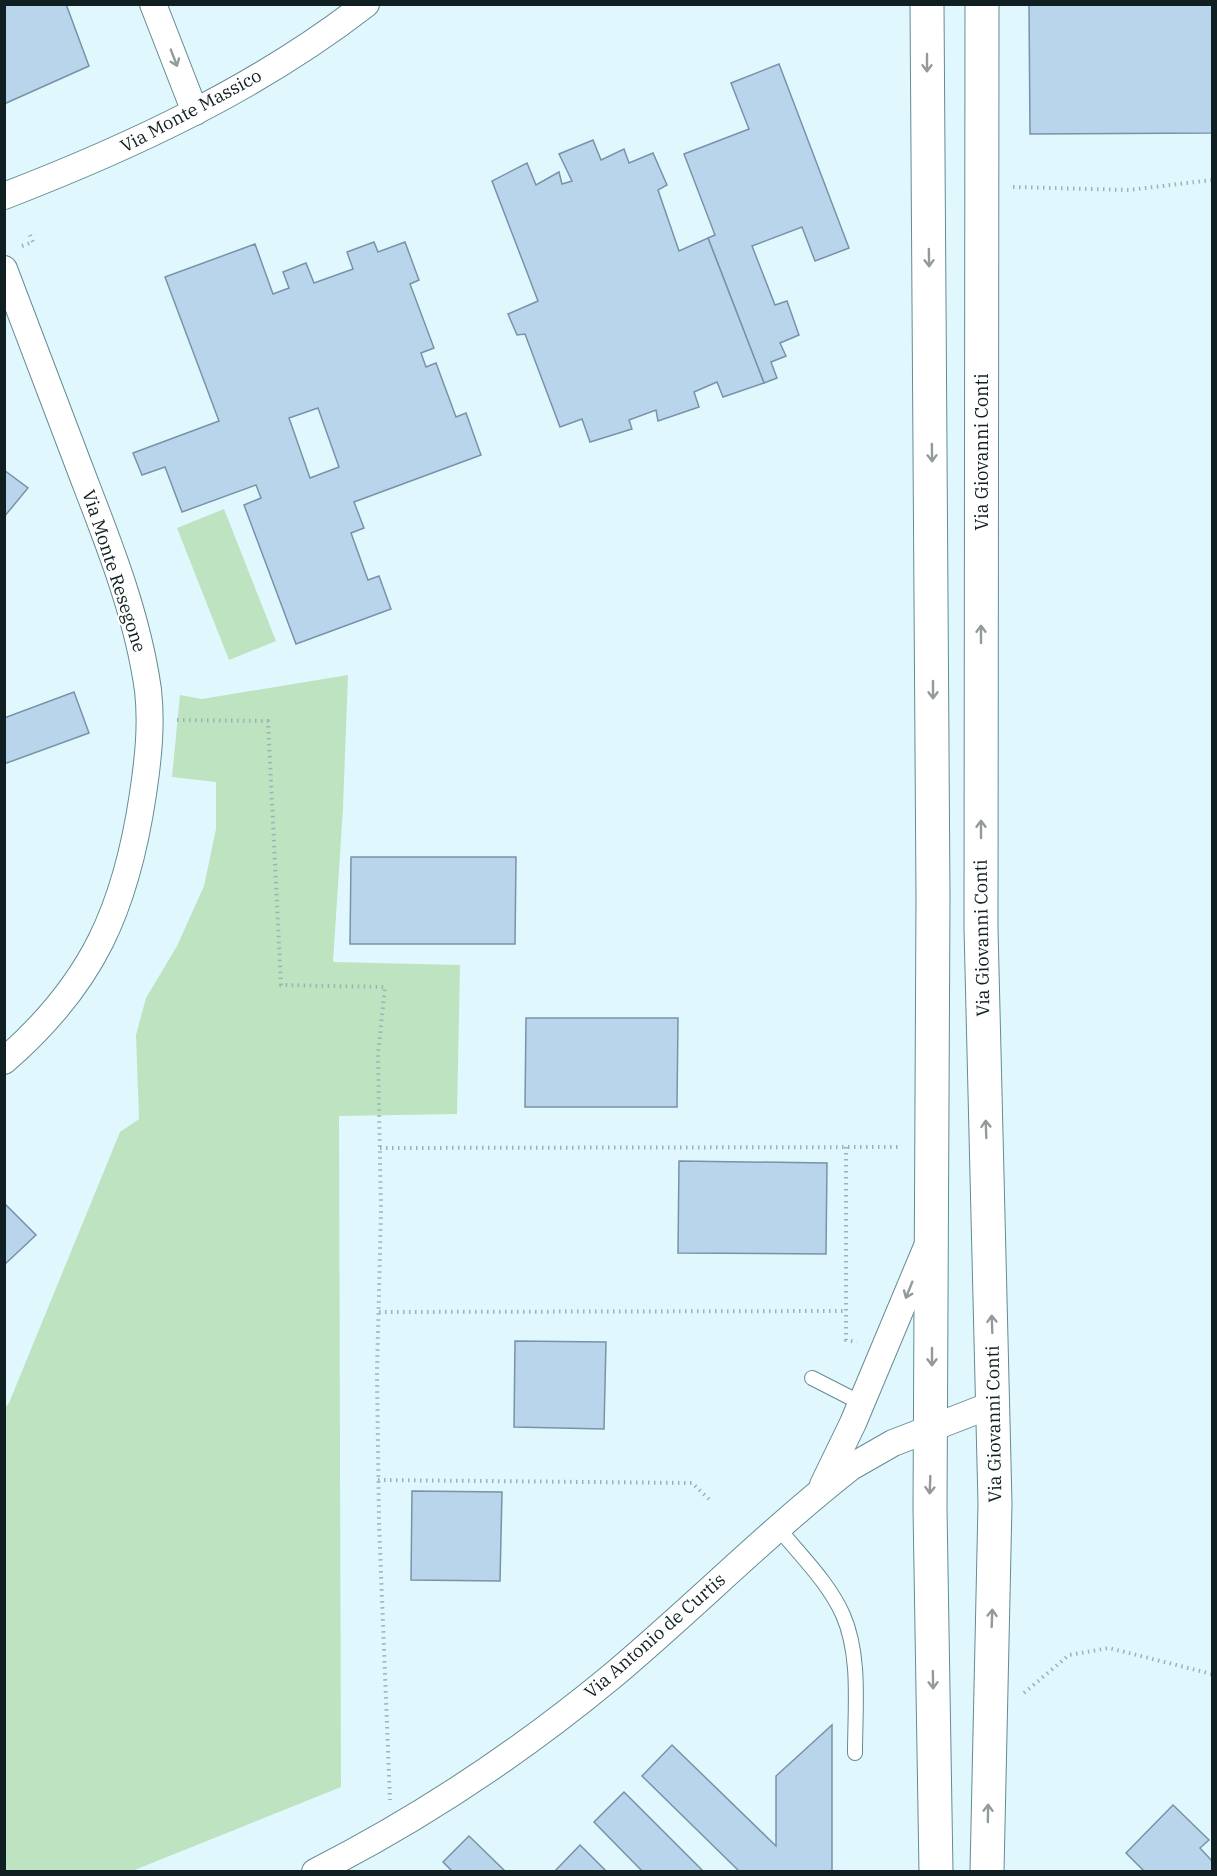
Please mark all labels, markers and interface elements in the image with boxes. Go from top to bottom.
one-way arrow [169,48,180,67]
one-way arrow [921,52,933,72]
street label: Via Monte Massico [116,64,265,157]
one-way arrow [924,247,935,267]
street label: Via Giovanni Conti [970,373,993,531]
one-way arrow [926,442,938,462]
street label: Via Monte Resegone [77,487,152,655]
one-way arrow [975,625,987,645]
one-way arrow [927,679,939,699]
one-way arrow [975,820,987,840]
street label: Via Giovanni Conti [969,859,994,1017]
one-way arrow [980,1120,992,1140]
one-way arrow [903,1280,914,1299]
one-way arrow [986,1315,997,1335]
street label: Via Giovanni Conti [981,1345,1006,1503]
one-way arrow [926,1347,938,1367]
one-way arrow [925,1474,936,1494]
street label: Via Antonio de Curtis [579,1568,730,1703]
one-way arrow [987,1609,998,1629]
one-way arrow [927,1669,939,1689]
one-way arrow [982,1804,994,1824]

